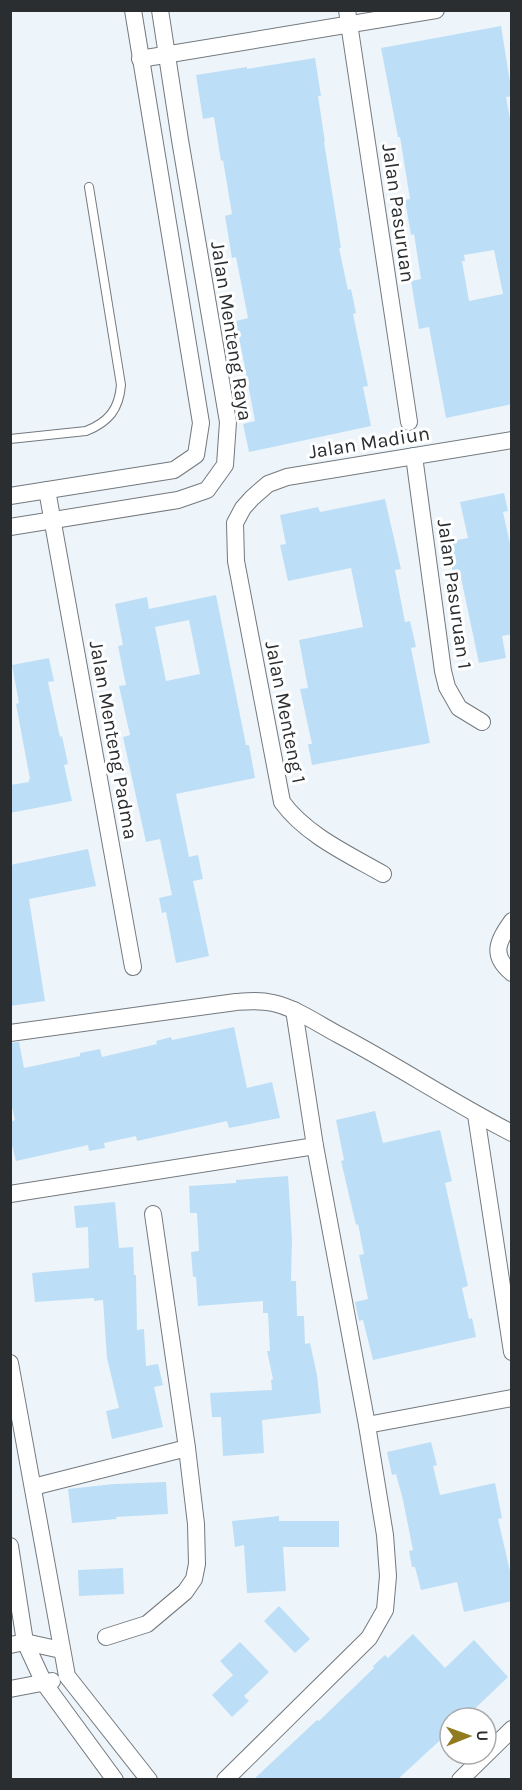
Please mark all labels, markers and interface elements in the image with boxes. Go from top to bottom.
street label: Jalan Pasuruan [377,142,420,284]
street label: Jalan Menteng Raya [206,240,257,422]
street label: Jalan Madiun [307,422,431,463]
street label: Jalan Pasuruan 1 [433,518,476,670]
street label: Jalan Menteng Padma [85,639,142,841]
street label: Jalan Menteng 1 [260,639,311,785]
north arrow [438,1706,498,1766]
text: U [473,1730,492,1741]

